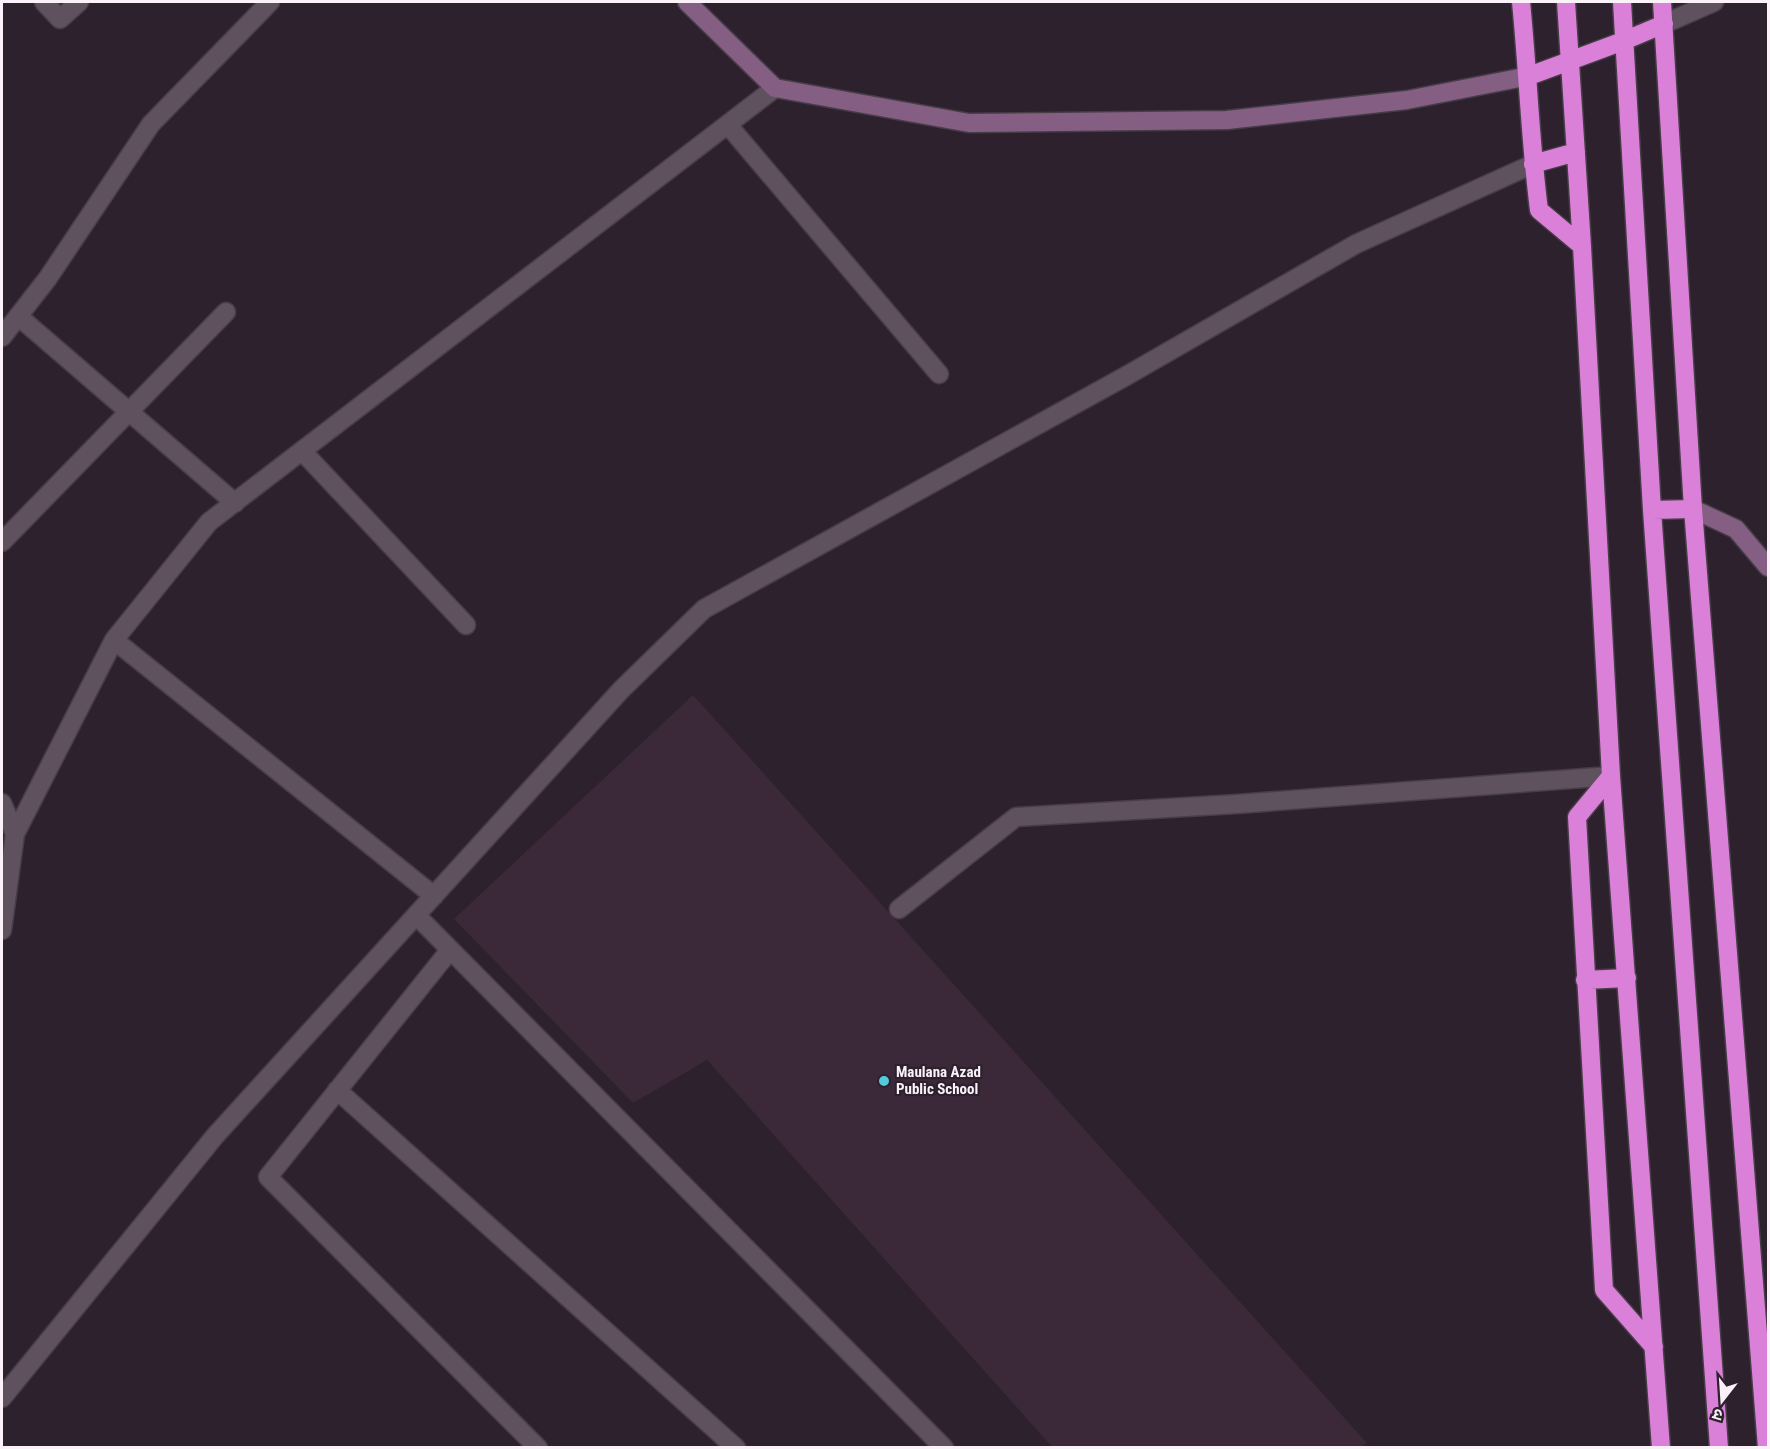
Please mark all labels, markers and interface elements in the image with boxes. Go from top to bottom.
place label: Maulana Azad Public School [896,1063,981,1098]
marker: Maulana Azad Public School [877,1074,891,1088]
north arrow [1692,1371,1752,1431]
text: उ [1710,1404,1725,1425]

